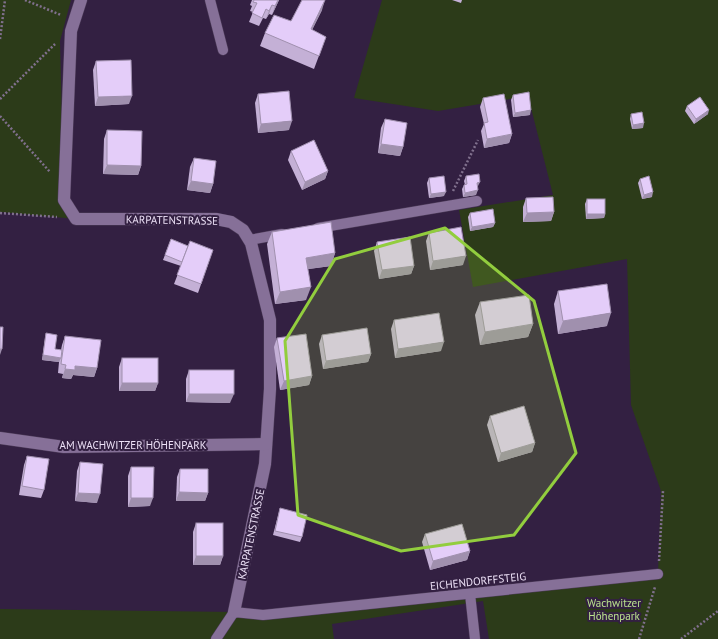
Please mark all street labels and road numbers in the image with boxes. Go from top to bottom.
street label: KARPATENSTRASSE [126,212,218,228]
street label: AM WACHWITZER HÖHENPARK [60,438,207,452]
street label: KARPATENSTRASSE [235,487,267,581]
street label: EICHENDORFFSTEIG [429,569,527,593]

